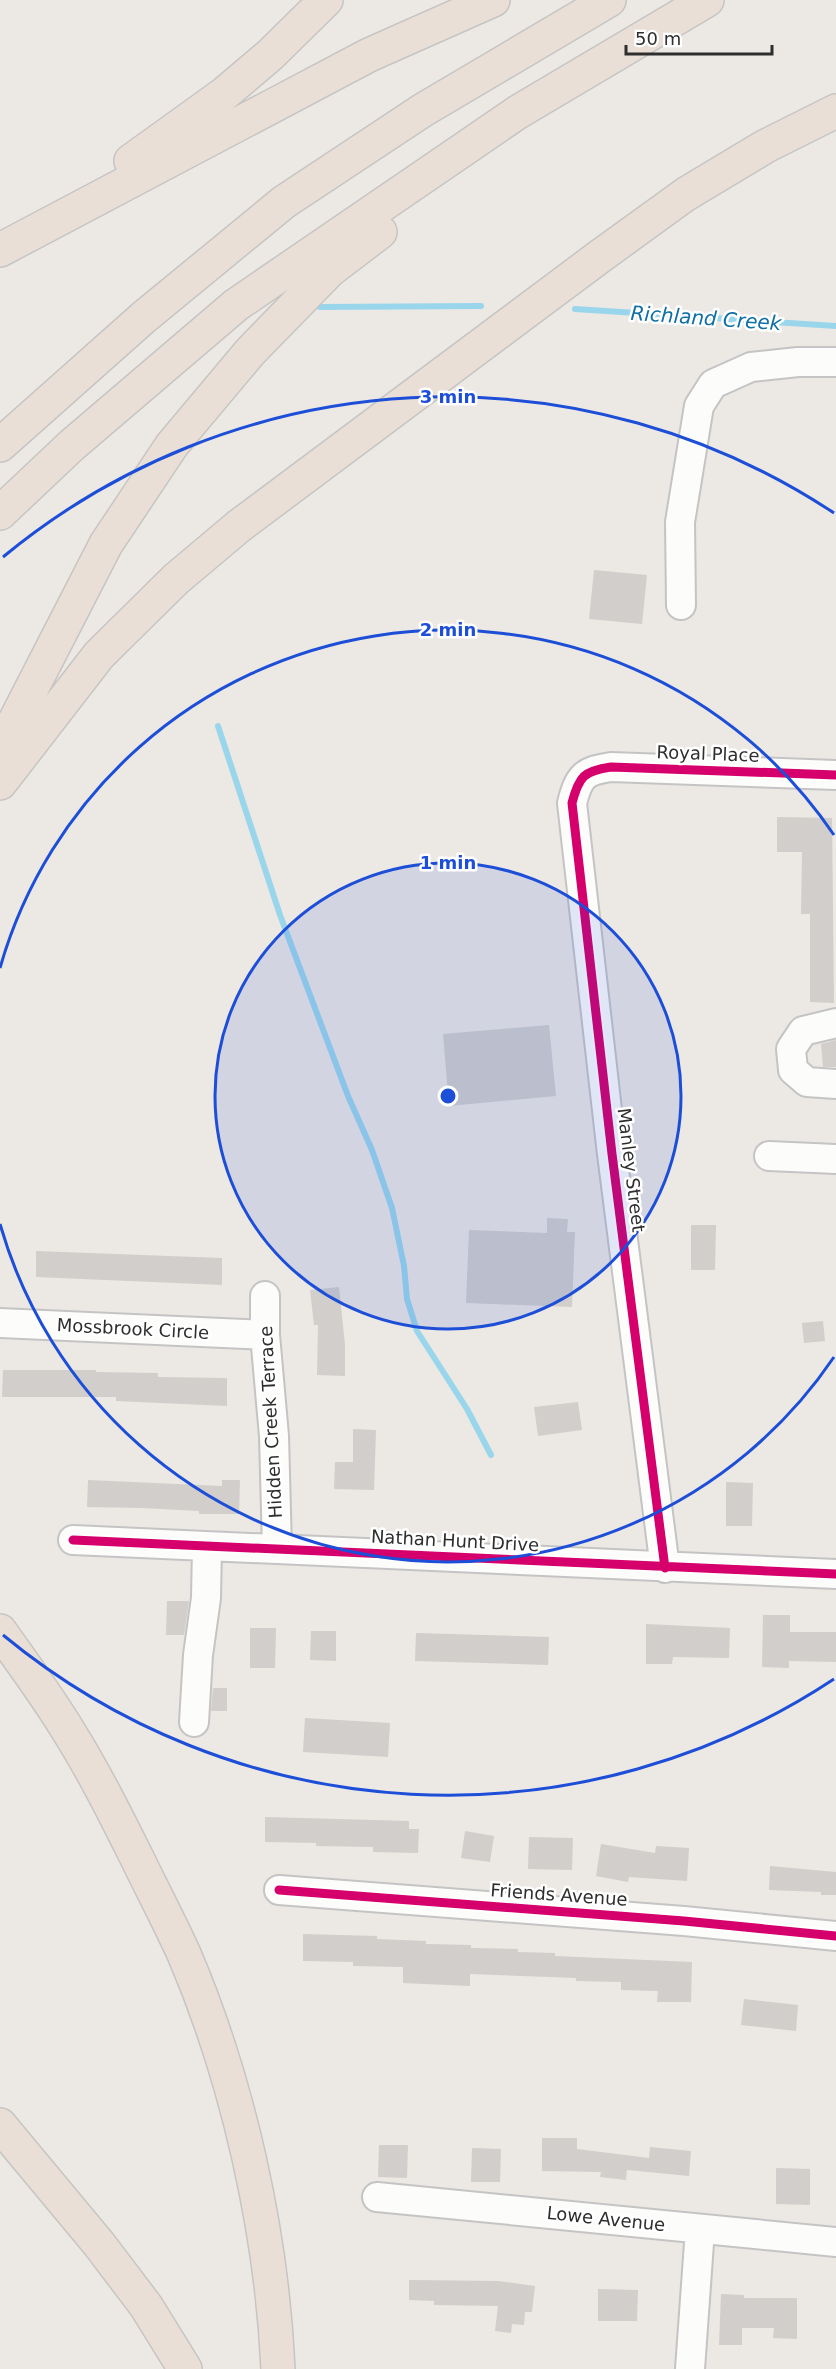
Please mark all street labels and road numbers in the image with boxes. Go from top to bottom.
street label: Royal Place [656,741,760,766]
street label: Manley Street [613,1107,650,1233]
street label: Mossbrook Circle [56,1314,210,1343]
street label: Hidden Creek Terrace [255,1325,286,1519]
street label: Nathan Hunt Drive [370,1526,540,1555]
street label: Friends Avenue [490,1879,628,1910]
street label: Lowe Avenue [546,2202,666,2235]

